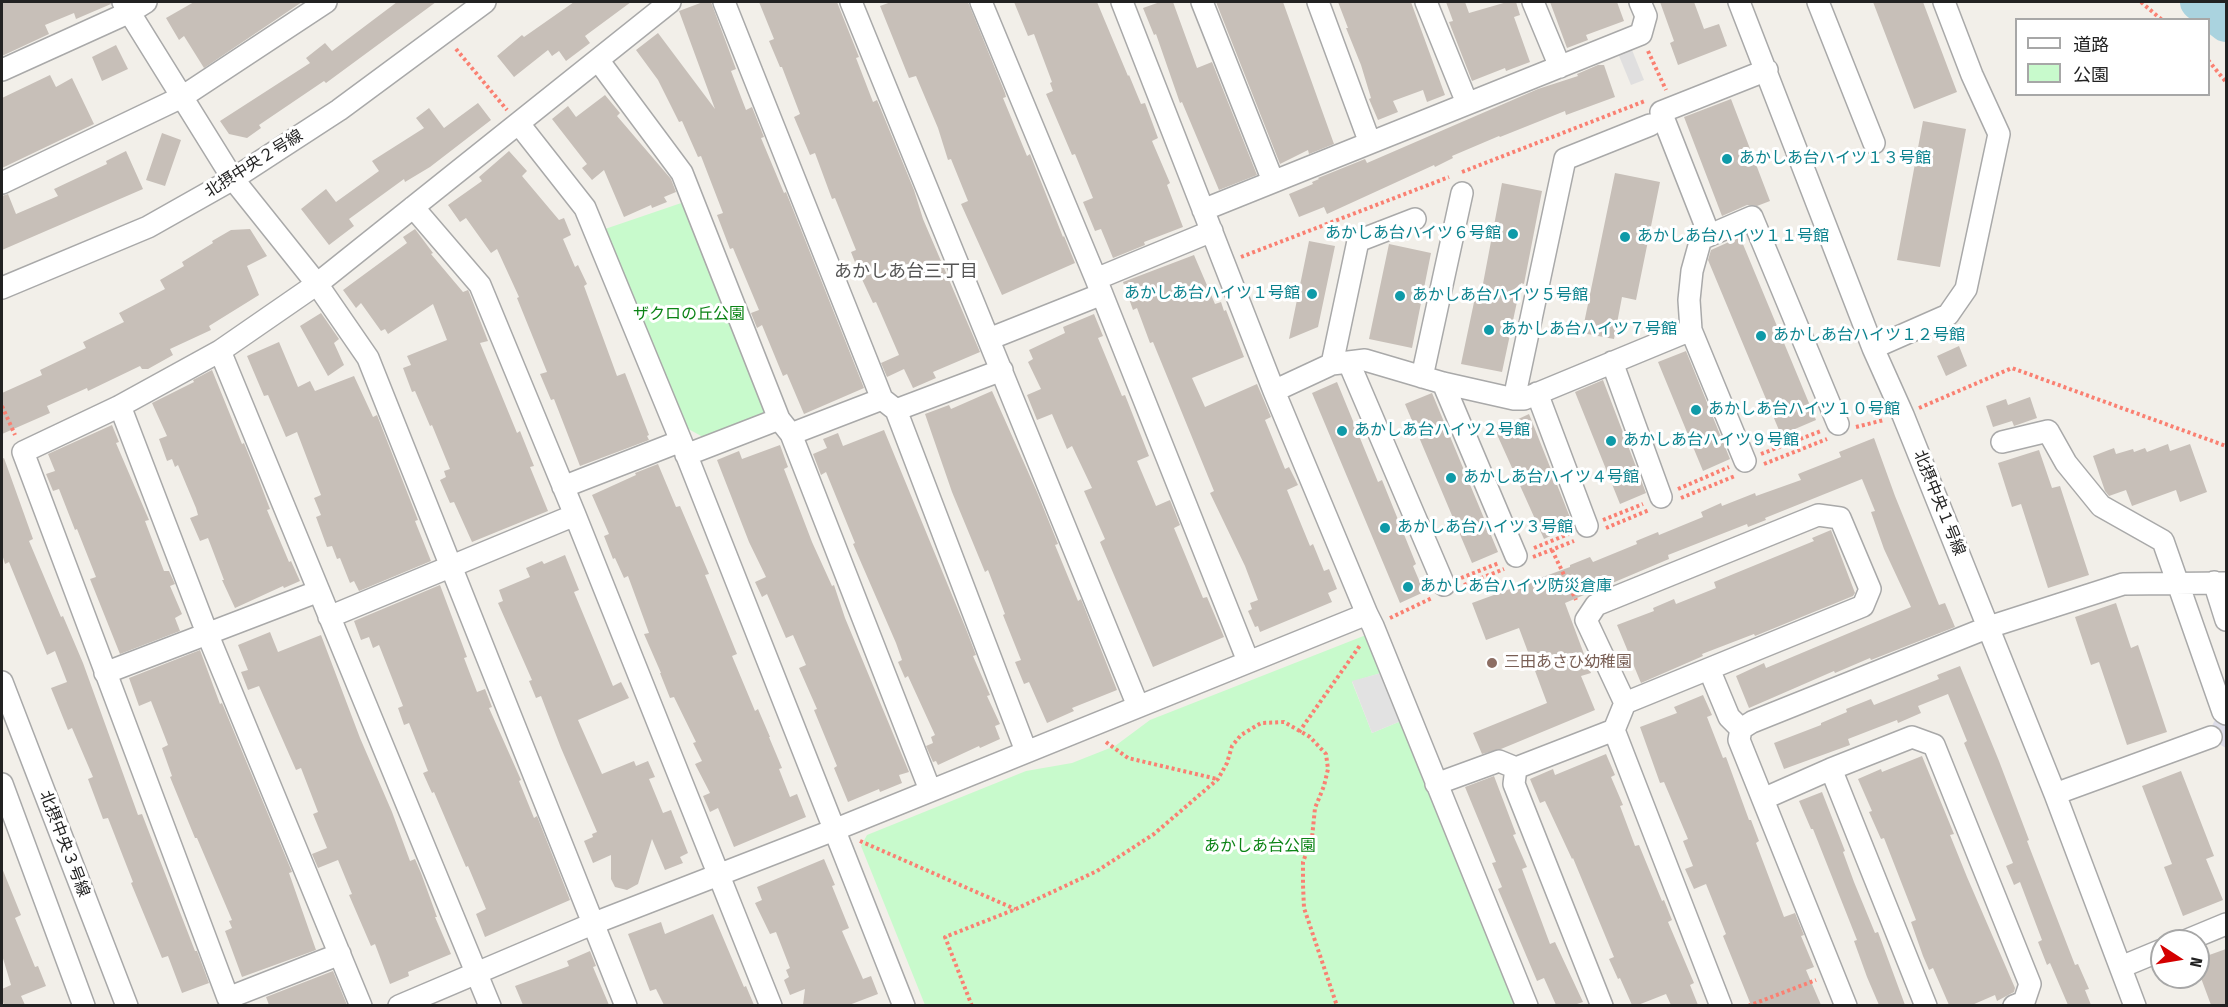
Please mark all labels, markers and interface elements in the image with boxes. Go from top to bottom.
legend [2015,18,2210,96]
text: 道路 [2073,34,2109,56]
text: 公園 [2073,64,2109,86]
street label: 北摂中央２号線 [201,126,307,202]
place label: あかしあ台ハイツ１３号館 [1739,149,1931,169]
marker: あかしあ台ハイツ１３号館 [1720,152,1734,166]
place label: あかしあ台ハイツ６号館 [1325,224,1501,244]
marker: あかしあ台ハイツ６号館 [1506,227,1520,241]
place label: あかしあ台ハイツ１１号館 [1637,227,1829,247]
marker: あかしあ台ハイツ１１号館 [1618,230,1632,244]
district label: あかしあ台三丁目 [834,261,978,283]
place label: あかしあ台ハイツ１号館 [1124,284,1300,304]
place label: あかしあ台ハイツ５号館 [1412,286,1588,306]
marker: あかしあ台ハイツ１号館 [1305,287,1319,301]
marker: あかしあ台ハイツ５号館 [1393,289,1407,303]
park label: ザクロの丘公園 [633,305,745,325]
place label: あかしあ台ハイツ７号館 [1501,320,1677,340]
marker: あかしあ台ハイツ７号館 [1482,323,1496,337]
place label: あかしあ台ハイツ１２号館 [1773,326,1965,346]
marker: あかしあ台ハイツ１２号館 [1754,329,1768,343]
place label: あかしあ台ハイツ１０号館 [1708,400,1900,420]
marker: あかしあ台ハイツ１０号館 [1689,403,1703,417]
place label: あかしあ台ハイツ２号館 [1354,421,1530,441]
marker: あかしあ台ハイツ２号館 [1335,424,1349,438]
place label: あかしあ台ハイツ９号館 [1623,431,1799,451]
marker: あかしあ台ハイツ９号館 [1604,434,1618,448]
street label: 北摂中央１号線 [1909,447,1969,559]
place label: あかしあ台ハイツ４号館 [1463,468,1639,488]
marker: あかしあ台ハイツ４号館 [1444,471,1458,485]
place label: あかしあ台ハイツ３号館 [1397,518,1573,538]
marker: あかしあ台ハイツ３号館 [1378,521,1392,535]
place label: あかしあ台ハイツ防災倉庫 [1420,577,1612,597]
marker: あかしあ台ハイツ防災倉庫 [1401,580,1415,594]
place label: 三田あさひ幼稚園 [1504,653,1632,673]
marker: 三田あさひ幼稚園 [1485,656,1499,670]
street label: 北摂中央３号線 [35,788,93,900]
park label: あかしあ台公園 [1204,837,1316,857]
north arrow [2150,929,2210,989]
text: N [2186,956,2206,969]

